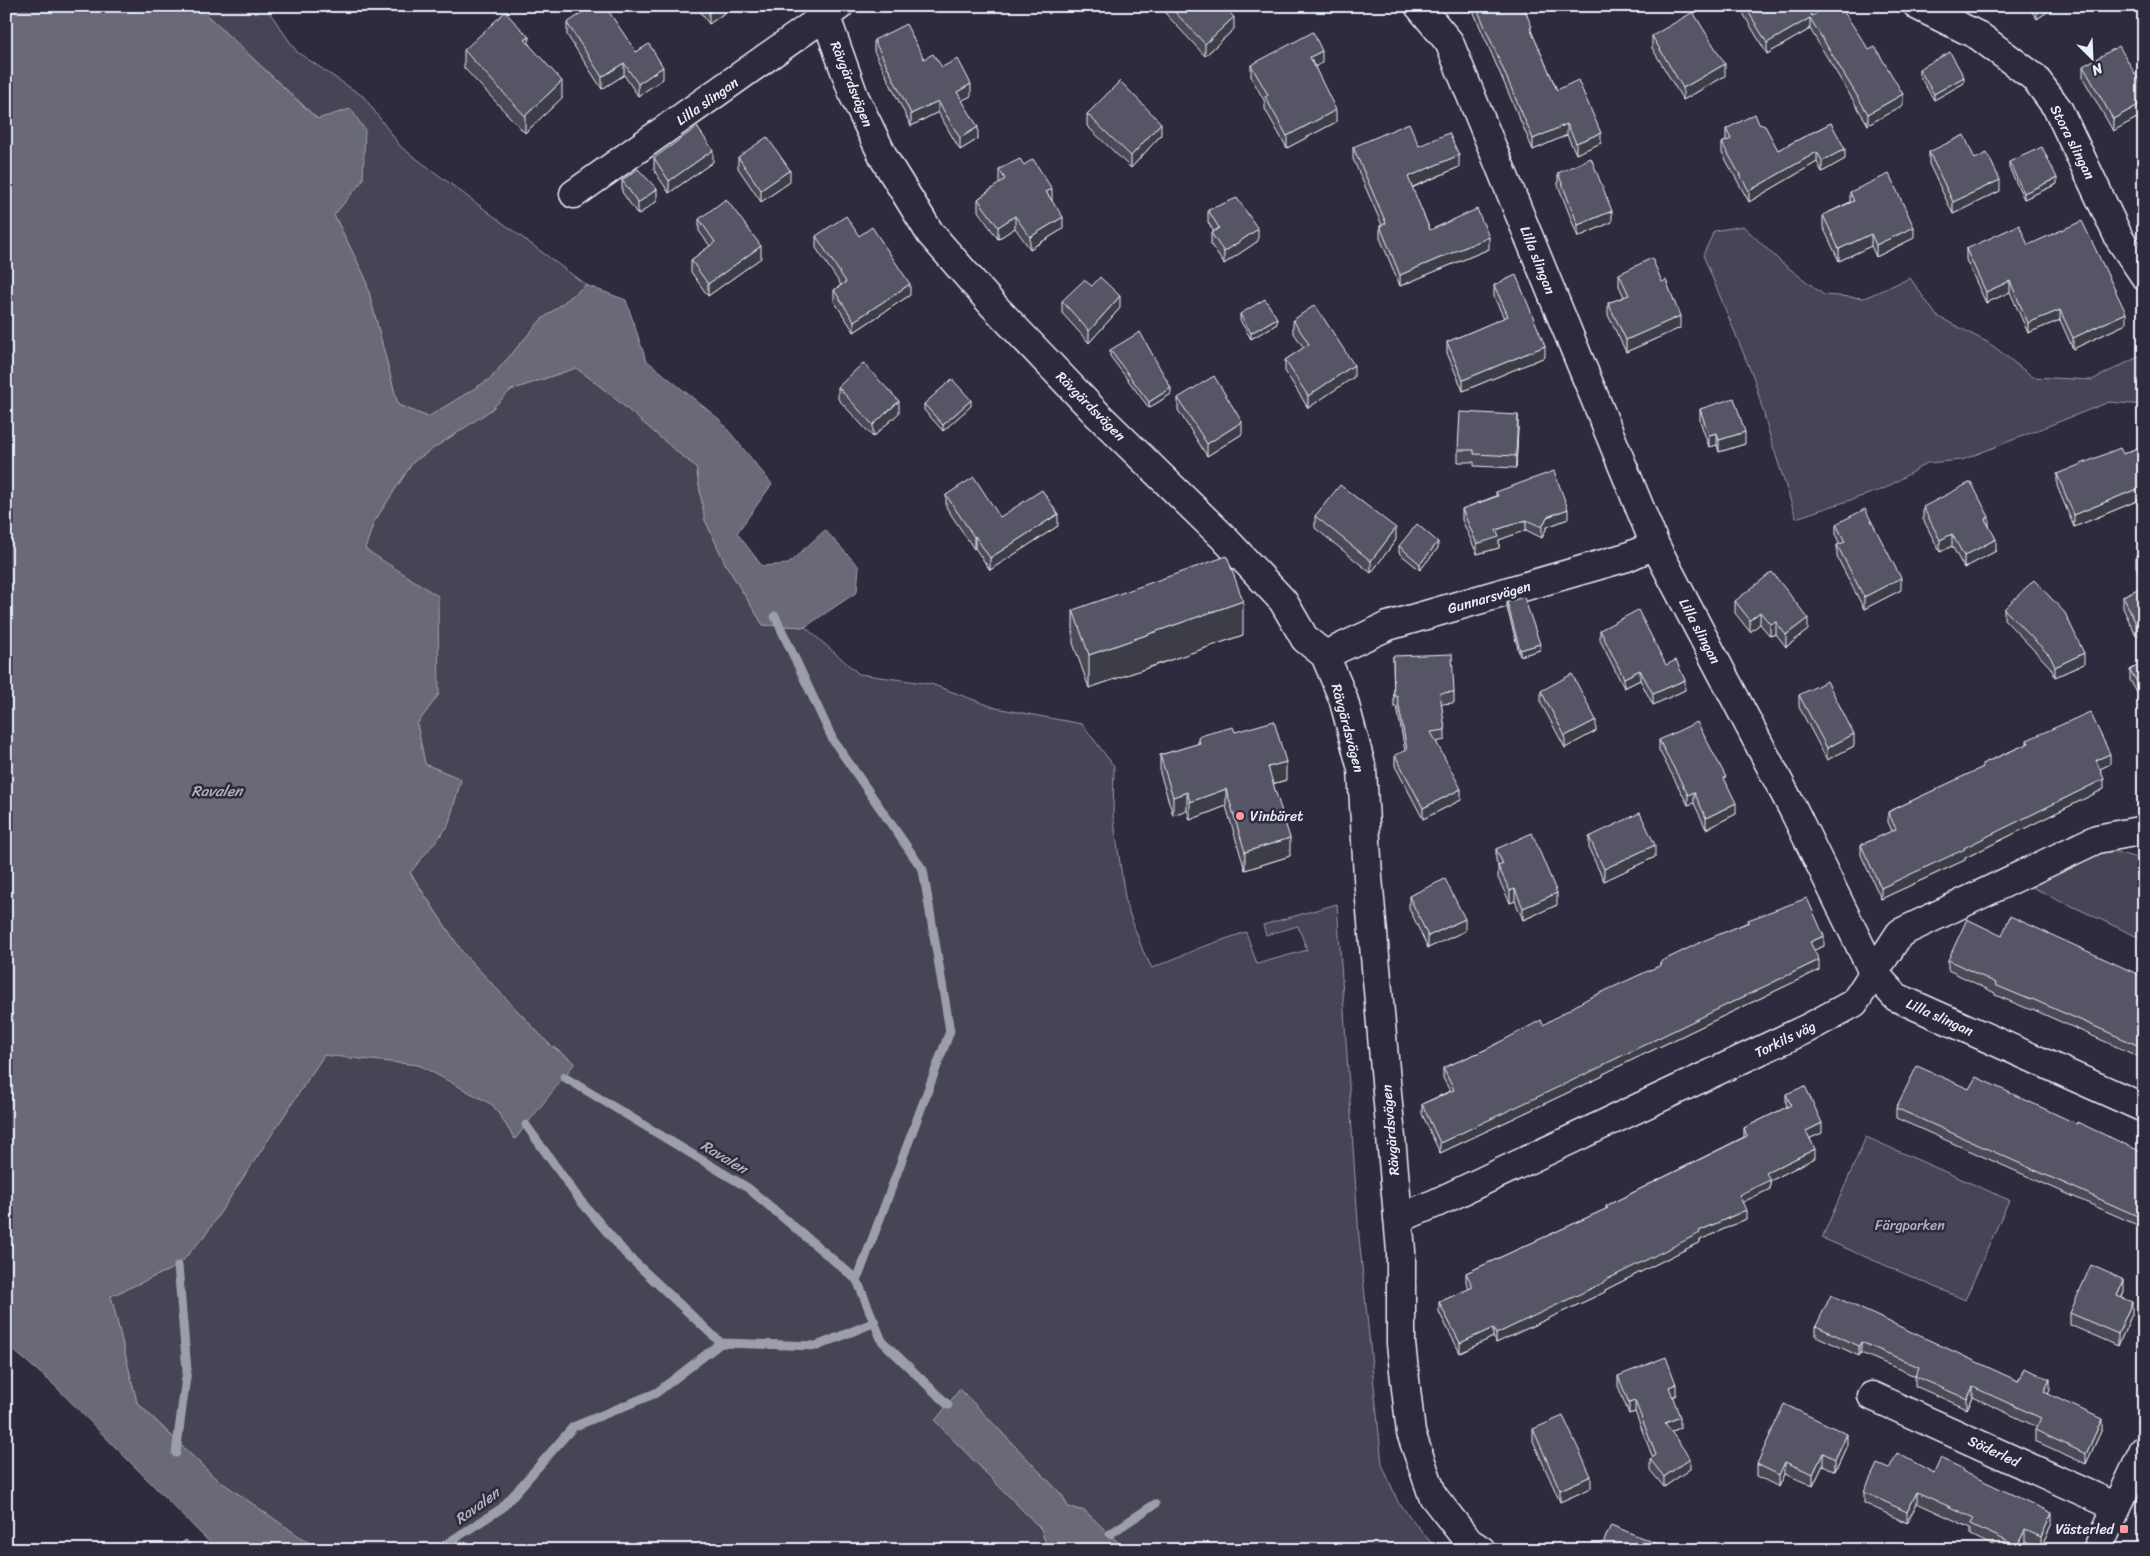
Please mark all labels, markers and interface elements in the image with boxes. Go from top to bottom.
north arrow [2068,32,2118,82]
street label: Rävgärdsvägen [823,37,880,131]
text: N [2087,56,2108,83]
street label: Lilla slingan [671,70,744,132]
street label: Stora slingan [2043,100,2102,184]
street label: Lilla slingan [1513,222,1563,299]
street label: Rävgärdsvägen [1050,365,1132,448]
street label: Gunnarsvägen [1445,574,1534,621]
street label: Lilla slingan [1672,594,1728,669]
street label: Rävgärdsvägen [1324,681,1371,776]
water label: Ravalen [192,778,244,804]
place label: Vinbäret [1250,804,1303,829]
marker: Vinbäret [1234,810,1246,822]
street label: Lilla slingan [1902,991,1978,1044]
street label: Torkils väg [1750,1014,1820,1065]
street label: Rävgärdsvägen [1374,1083,1407,1176]
water label: Ravalen [696,1133,754,1182]
park label: Färgparken [1875,1213,1945,1238]
street label: Söderled [1964,1429,2025,1475]
water label: Ravalen [449,1479,507,1531]
place label: Västerled [2056,1517,2116,1542]
marker: Västerled [2118,1523,2130,1535]

